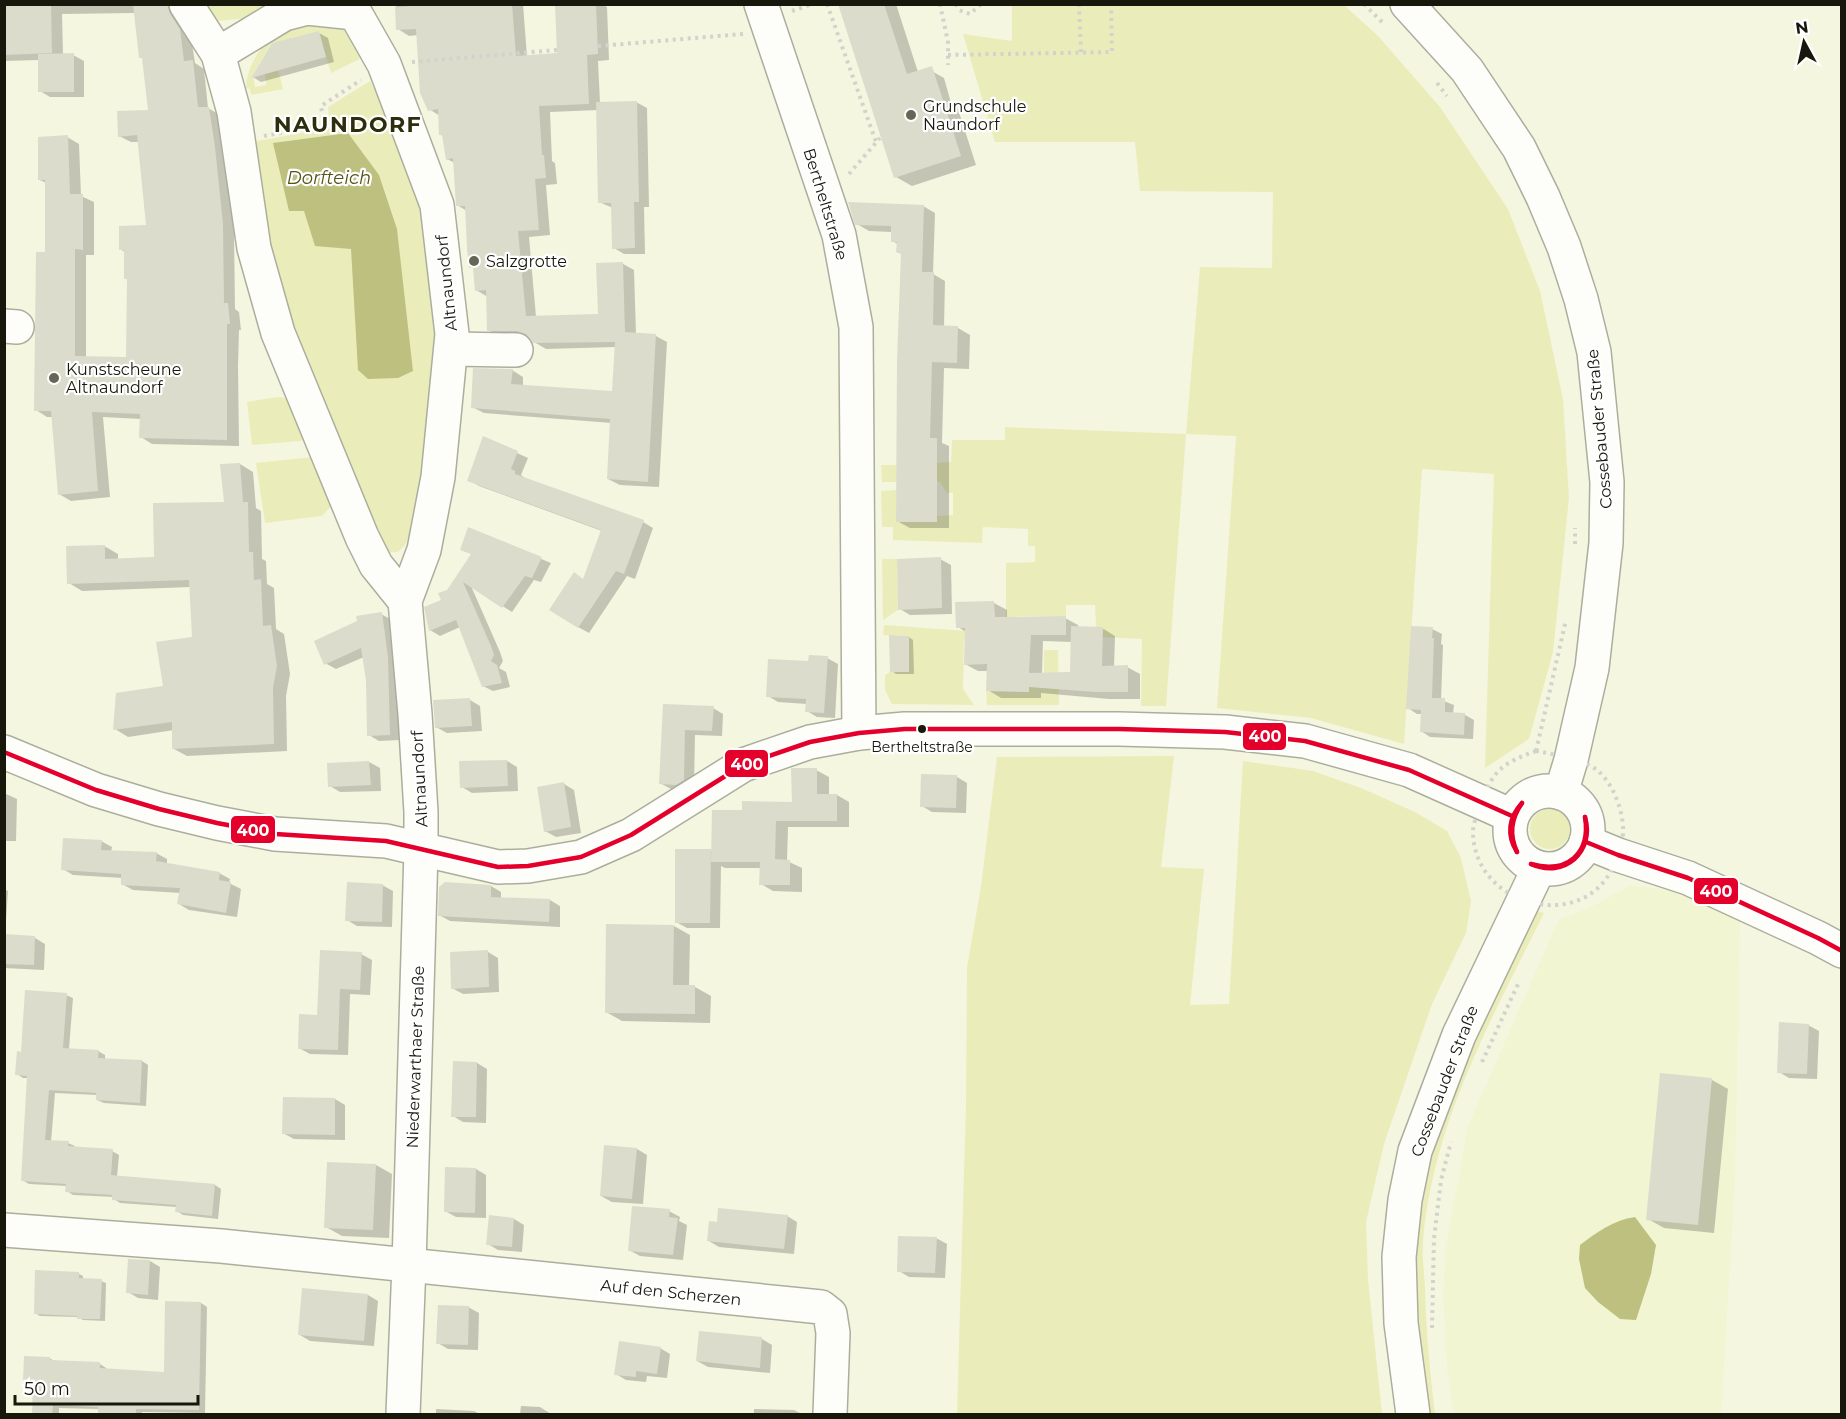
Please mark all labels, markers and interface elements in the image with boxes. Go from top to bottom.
north arrow [1774,12,1834,72]
text: N [1794,17,1810,38]
place label: Grundschule Naundorf [923,97,1026,134]
marker: Grundschule Naundorf [904,108,918,122]
district label: NAUNDORF [274,111,422,138]
street label: Bertheltstraße [799,146,852,262]
water label: Dorfteich [287,167,371,189]
street label: Altnaundorf [432,233,461,332]
place label: Salzgrotte [486,252,567,271]
marker: Salzgrotte [467,254,481,268]
street label: Cossebauder Straße [1583,348,1616,510]
place label: Kunstscheune Altnaundorf [66,360,181,397]
marker: Kunstscheune Altnaundorf [47,371,61,385]
line badge: 400 [1242,722,1287,751]
marker: Bertheltstraße [916,723,928,735]
text: 400 [1249,727,1282,746]
street label: Altnaundorf [407,730,432,828]
place label: Bertheltstraße [871,738,973,756]
line badge: 400 [724,749,769,778]
text: 400 [731,755,764,774]
line badge: 400 [230,815,276,844]
text: 400 [237,821,270,840]
line badge: 400 [1693,877,1739,905]
text: 400 [1700,882,1733,901]
street label: Niederwarthaer Straße [403,965,428,1149]
street label: Cossebauder Straße [1407,1003,1482,1159]
street label: Auf den Scherzen [600,1276,742,1309]
scale bar [15,1368,198,1406]
text: 50 m [24,1378,70,1400]

